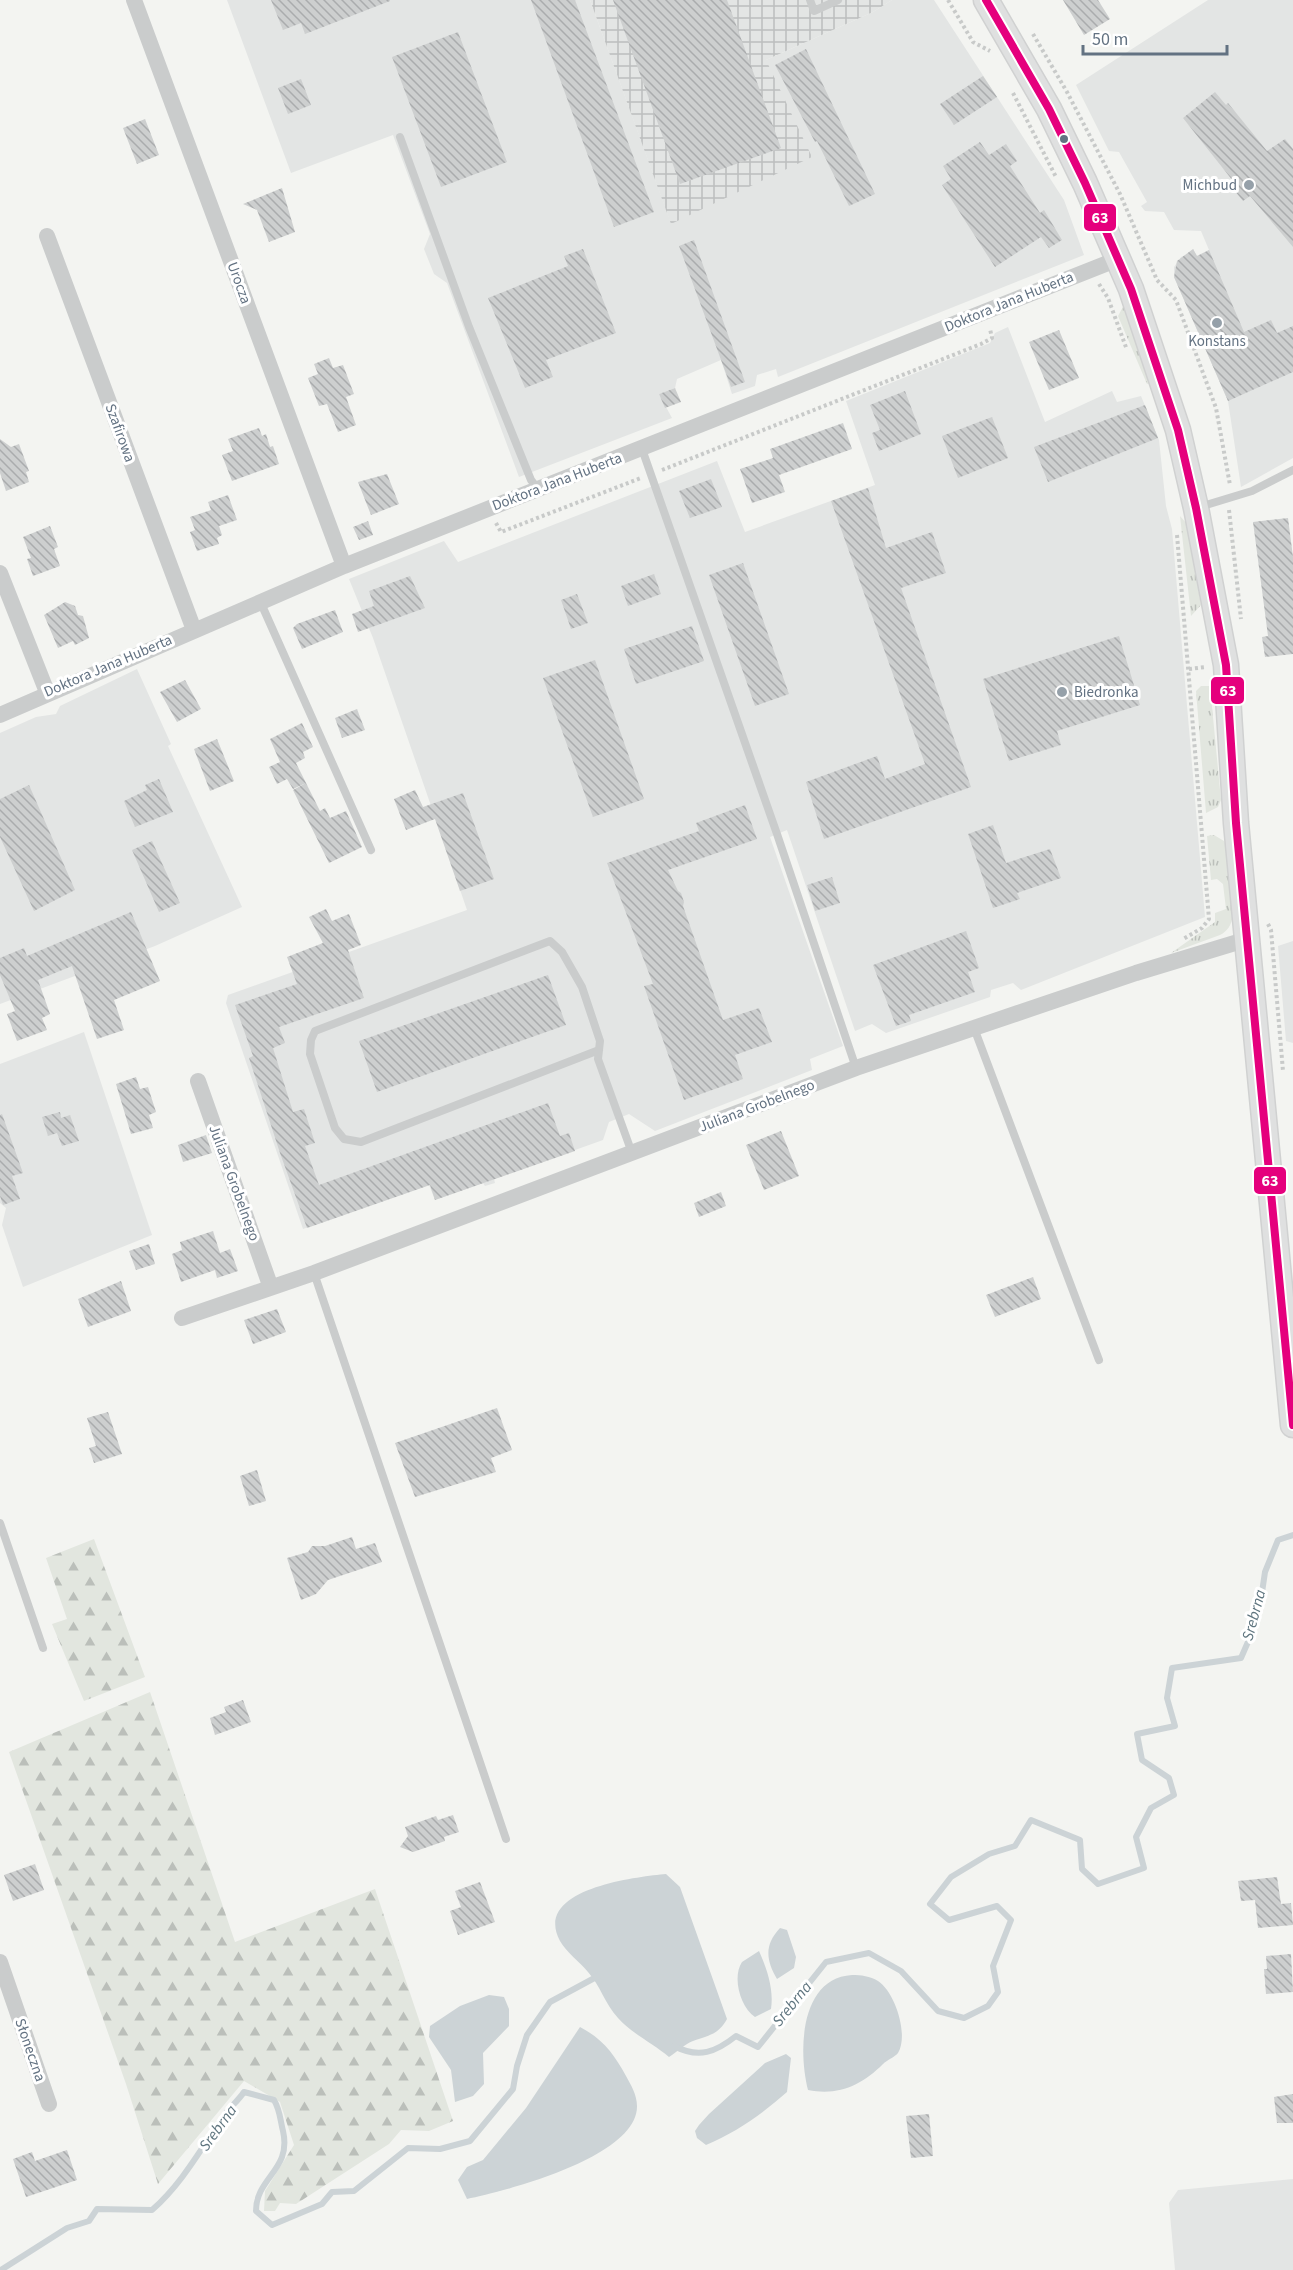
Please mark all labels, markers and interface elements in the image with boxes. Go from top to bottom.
scale bar [1083,18,1227,56]
text: 50 m [1092,27,1128,52]
unlabelled marker [1058,133,1070,145]
place label: Michbud [1183,175,1237,196]
marker: Michbud [1242,178,1256,192]
line badge: 63 [1083,203,1117,232]
text: 63 [1092,207,1108,229]
street label: Urocza [222,259,256,307]
street label: Doktora Jana Huberta [941,266,1077,338]
marker: Konstans [1210,316,1224,330]
place label: Konstans [1188,331,1246,352]
street label: Szafirowa [100,401,140,465]
street label: Doktora Jana Huberta [489,448,625,516]
street label: Doktora Jana Huberta [41,629,175,703]
line badge: 63 [1210,676,1245,705]
text: 63 [1220,680,1236,702]
place label: Biedronka [1074,682,1139,703]
marker: Biedronka [1055,685,1069,699]
street label: Juliana Grobelnego [696,1074,818,1138]
street label: Juliana Grobelnego [203,1122,265,1244]
line badge: 63 [1253,1166,1287,1195]
text: 63 [1262,1170,1278,1192]
water label: Srebrna [1237,1587,1271,1643]
water label: Srebrna [767,1977,817,2031]
street label: Słoneczna [9,2016,51,2084]
water label: Srebrna [194,2100,242,2156]

